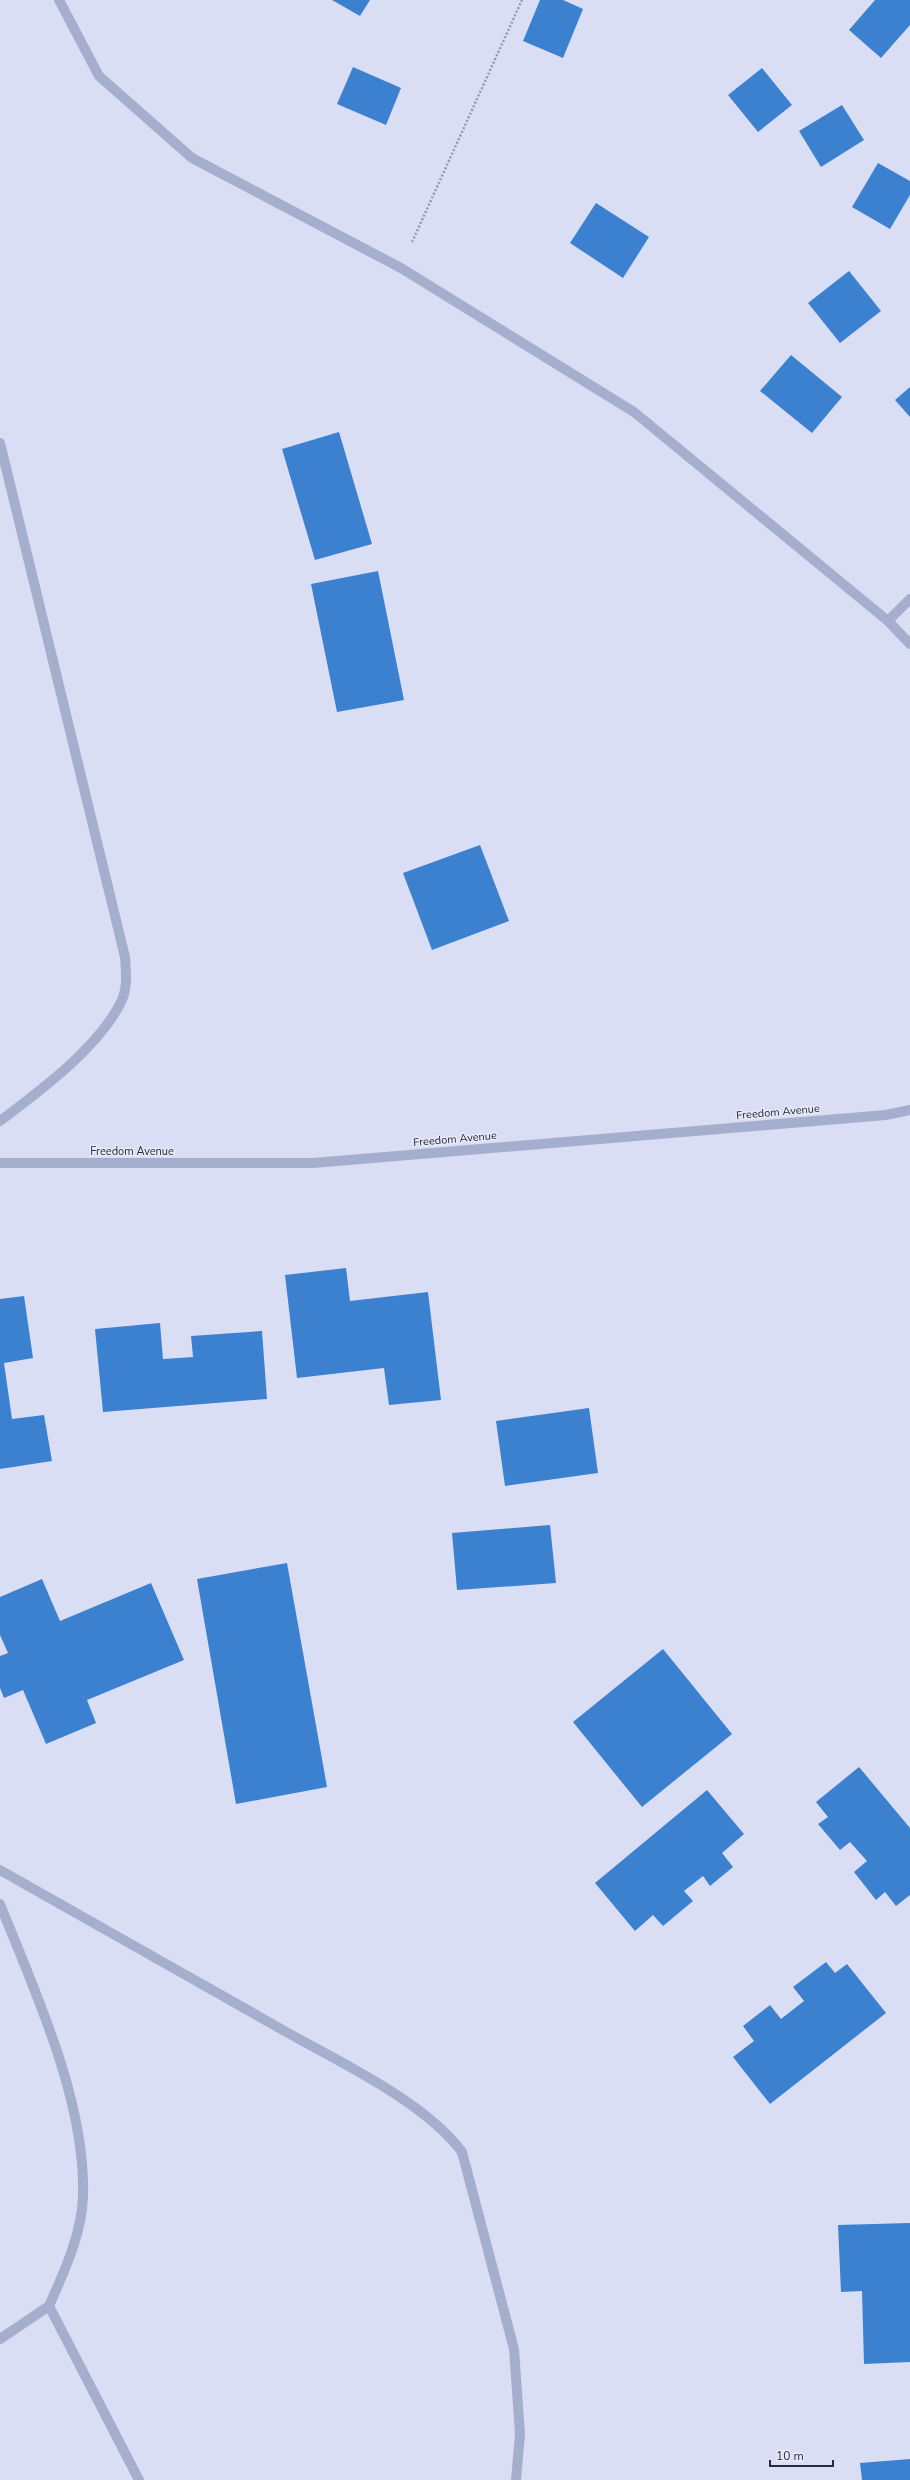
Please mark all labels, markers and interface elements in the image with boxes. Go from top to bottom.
street label: Freedom Avenue [736,1101,820,1123]
street label: Freedom Avenue [413,1128,497,1150]
street label: Freedom Avenue [90,1144,174,1159]
scale bar [770,2442,833,2468]
text: 10 m [776,2448,804,2464]

